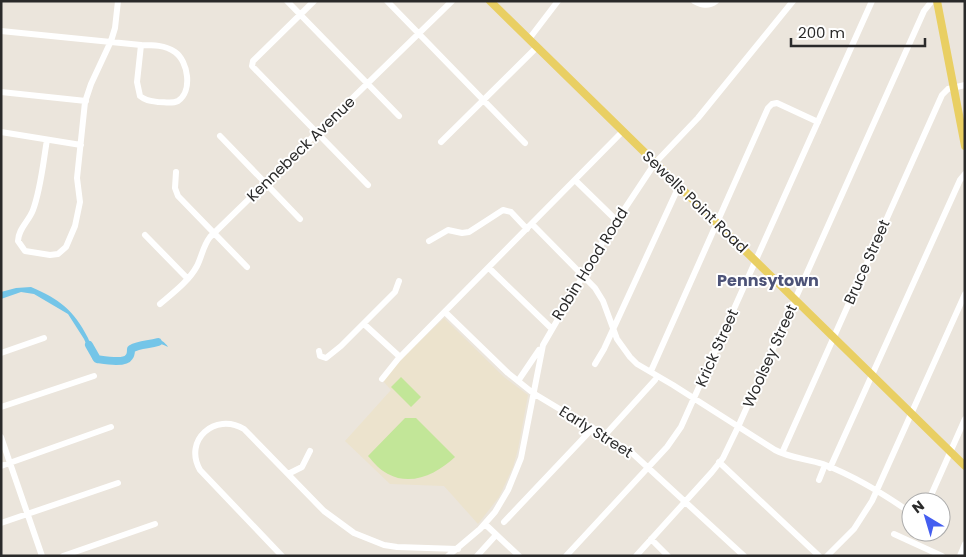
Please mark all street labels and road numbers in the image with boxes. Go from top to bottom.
street label: Kennebeck Avenue [242,91,360,206]
street label: Sewells Point Road [638,146,753,257]
street label: Robin Hood Road [547,204,633,324]
street label: Bruce Street [838,216,895,308]
street label: Woolsey Street [737,301,802,411]
street label: Krick Street [690,306,743,390]
street label: Early Street [555,401,637,463]

